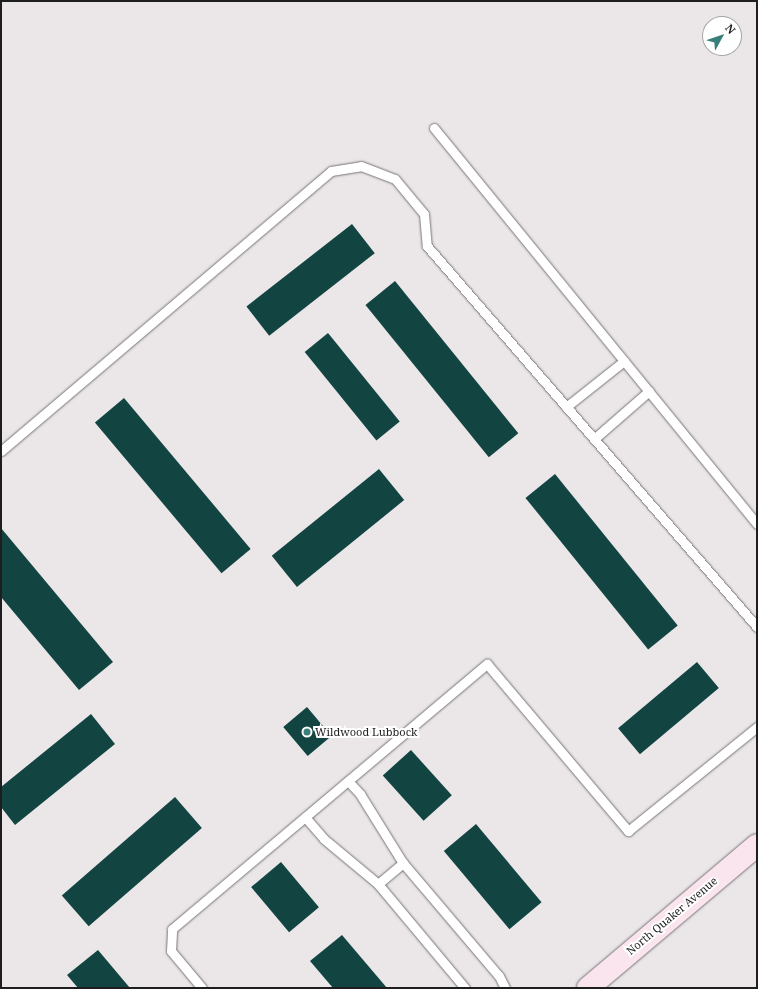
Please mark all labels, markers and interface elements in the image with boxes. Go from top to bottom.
north arrow [702,16,742,56]
text: N [722,20,739,37]
place label: Wildwood Lubbock [315,725,418,739]
marker: Wildwood Lubbock [302,727,312,737]
street label: North Quaker Avenue [624,874,720,958]

